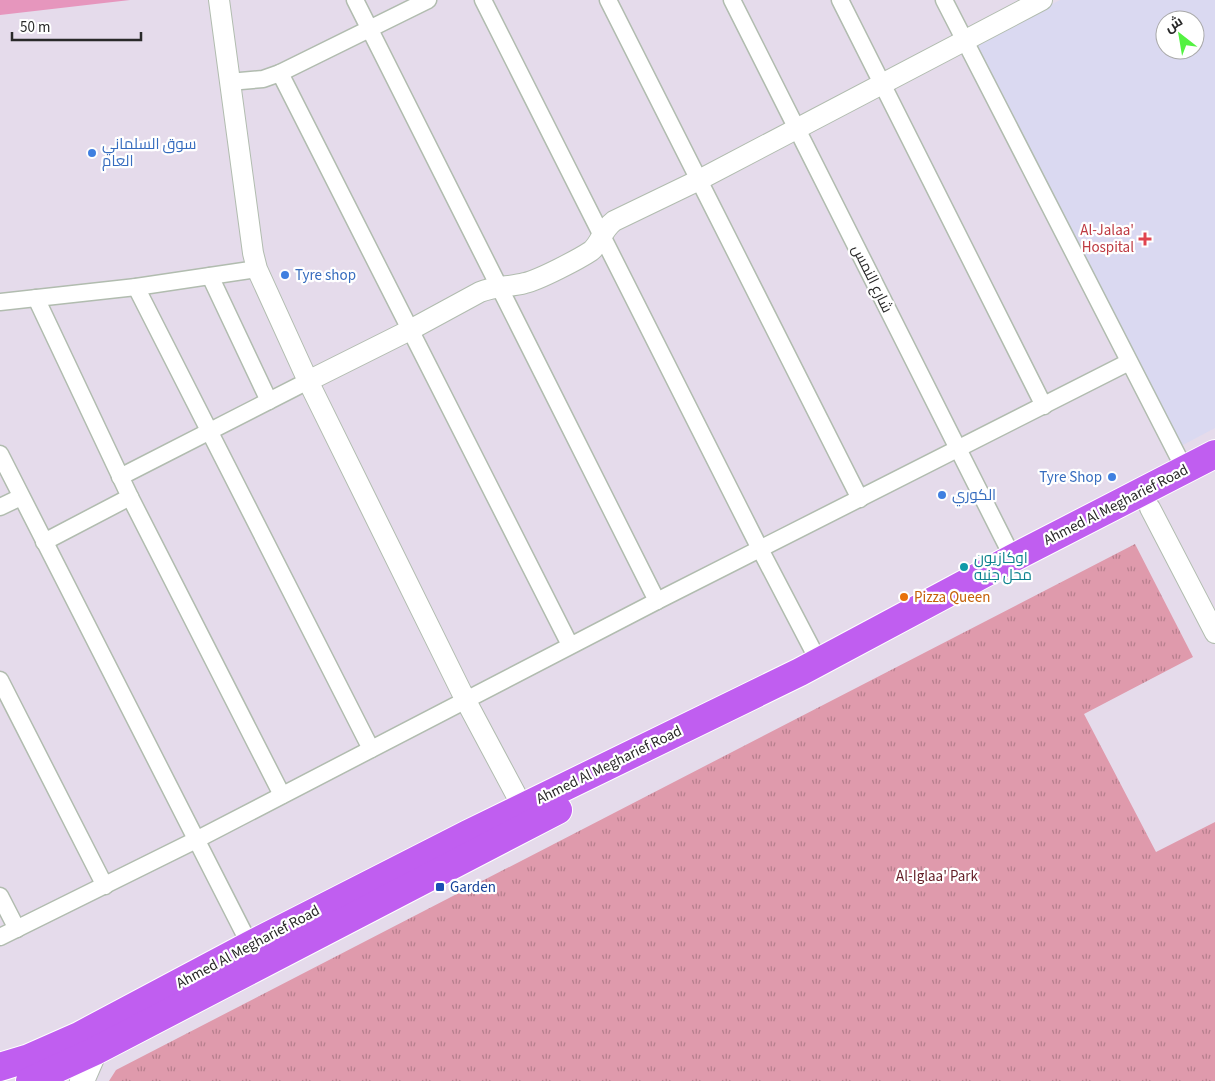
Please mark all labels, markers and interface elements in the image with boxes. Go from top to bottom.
scale bar [12,10,141,42]
north arrow [1155,10,1205,60]
text: ش [1161,11,1187,38]
text: 50 m [20,17,50,38]
place label: سوق السلماني العام [102,134,197,172]
marker: سوق السلماني العام [86,147,98,159]
place label: Al-Jalaa' Hospital [1080,220,1134,258]
marker: Al-Jalaa' Hospital [1138,232,1152,246]
street label: شارع النمس [846,241,898,317]
place label: Tyre shop [295,265,356,286]
marker: Tyre shop [279,269,291,281]
street label: Ahmed Al Megharief Road [1040,459,1192,551]
place label: Tyre Shop [1039,467,1102,488]
marker: Tyre Shop [1106,471,1118,483]
place label: الكوري [952,485,996,507]
marker: الكوري [936,489,948,501]
place label: اوكازيون محل جنيه [974,548,1032,586]
marker: اوكازيون محل جنيه [958,561,970,573]
place label: Pizza Queen [914,587,990,608]
marker: Pizza Queen [898,591,910,603]
street label: Ahmed Al Megharief Road [533,721,685,809]
park label: Al-Iglaa' Park [896,866,978,887]
place label: Garden [450,877,496,898]
marker: Garden [434,881,446,893]
street label: Ahmed Al Megharief Road [173,900,323,994]

